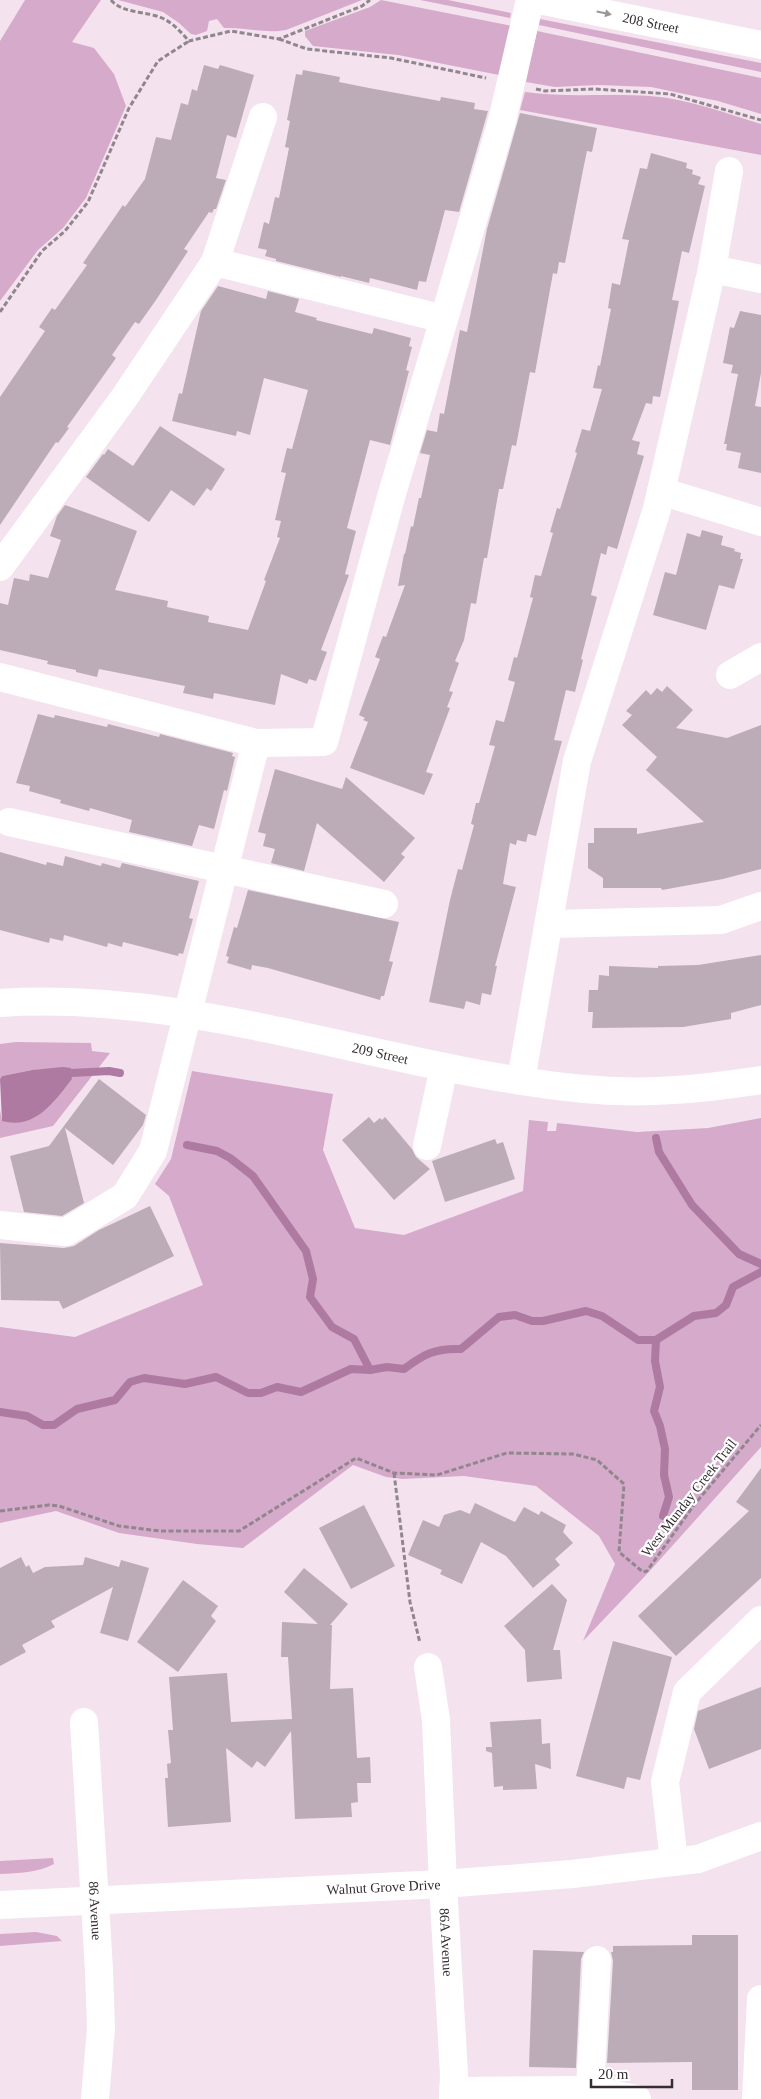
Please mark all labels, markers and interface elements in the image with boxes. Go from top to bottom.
one-way arrow [596,10,612,18]
street label: 208 Street [621,10,680,36]
street label: 209 Street [351,1040,410,1067]
street label: West Munday Creek Trail [639,1436,740,1560]
street label: Walnut Grove Drive [326,1877,441,1897]
street label: 86 Avenue [86,1881,105,1941]
street label: 86A Avenue [437,1907,456,1977]
scale bar [591,2056,672,2088]
text: 20 m [598,2066,629,2082]

